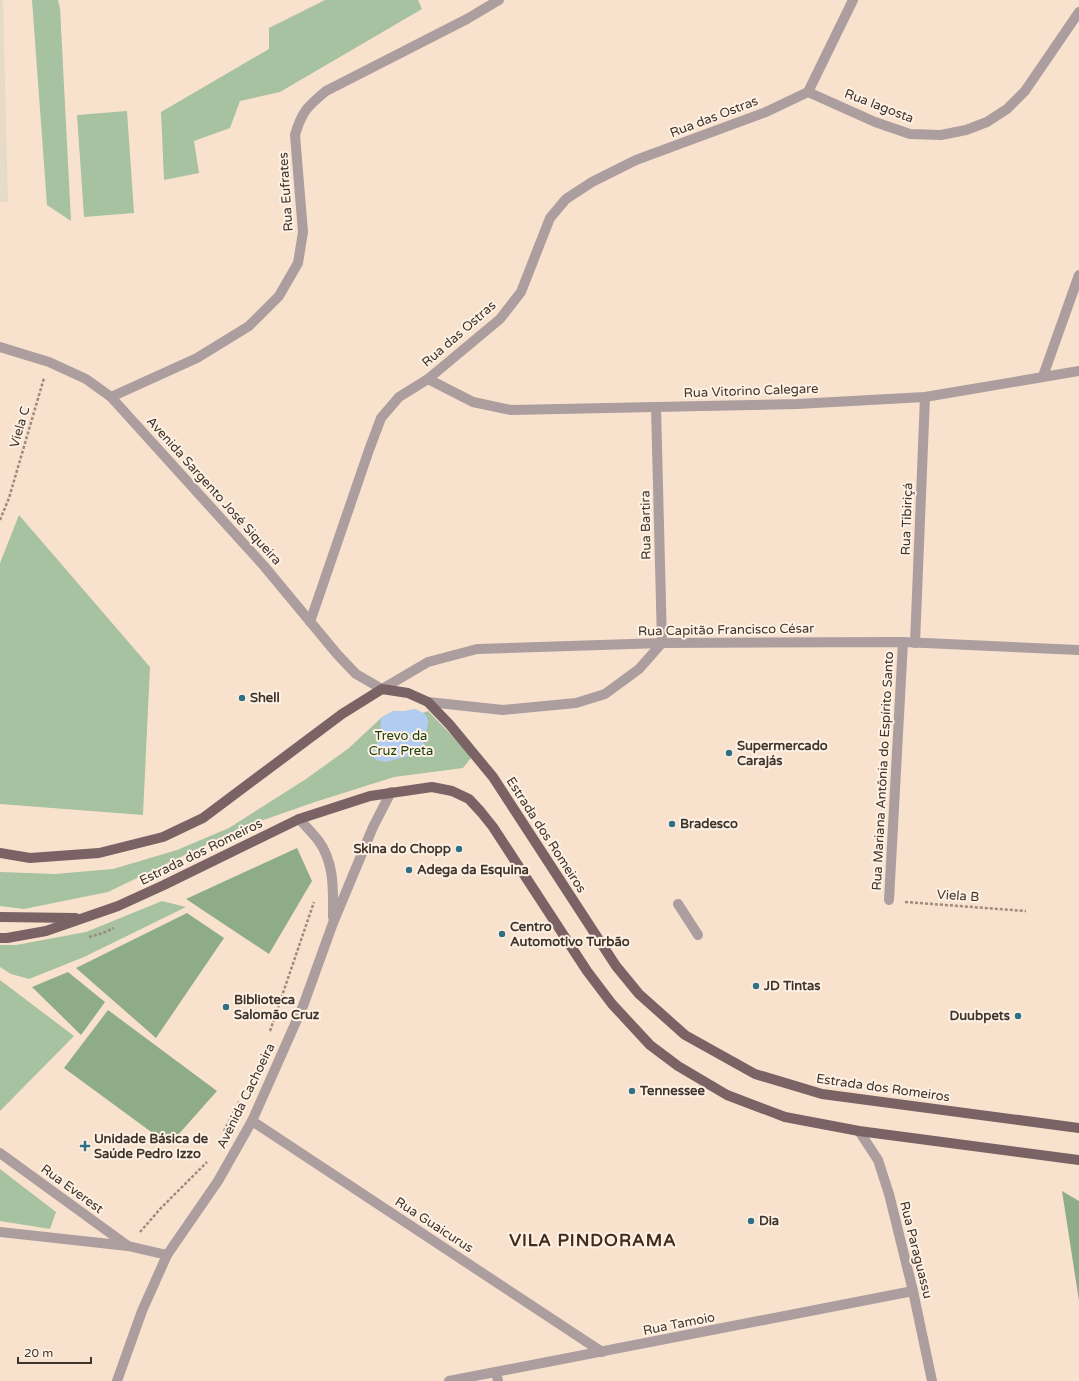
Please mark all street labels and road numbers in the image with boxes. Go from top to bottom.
street label: Rua lagosta [842,85,916,127]
street label: Rua das Ostras [668,93,760,141]
street label: Rua Eufrates [275,152,297,232]
street label: Rua das Ostras [419,297,499,371]
street label: Rua Vitorino Calegare [683,381,819,401]
street label: Viela C [6,404,34,450]
street label: Avenida Sargento José Siqueira [143,414,285,568]
street label: Rua Tibiriçá [898,482,916,556]
street label: Rua Bartira [637,490,655,560]
street label: Rua Capitão Francisco César [638,620,814,640]
street label: Rua Mariana Antônia do Espírito Santo [869,651,897,891]
street label: Estrada dos Romeiros [503,774,589,896]
street label: Estrada dos Romeiros [137,815,265,889]
street label: Viela B [936,887,980,905]
street label: Avenida Cachoeira [214,1041,278,1151]
street label: Estrada dos Romeiros [815,1071,951,1105]
street label: Rua Everest [38,1161,106,1217]
street label: Rua Guaicurus [392,1194,476,1256]
street label: Rua Paraguassu [896,1200,936,1300]
street label: Rua Tamoio [642,1309,716,1339]

